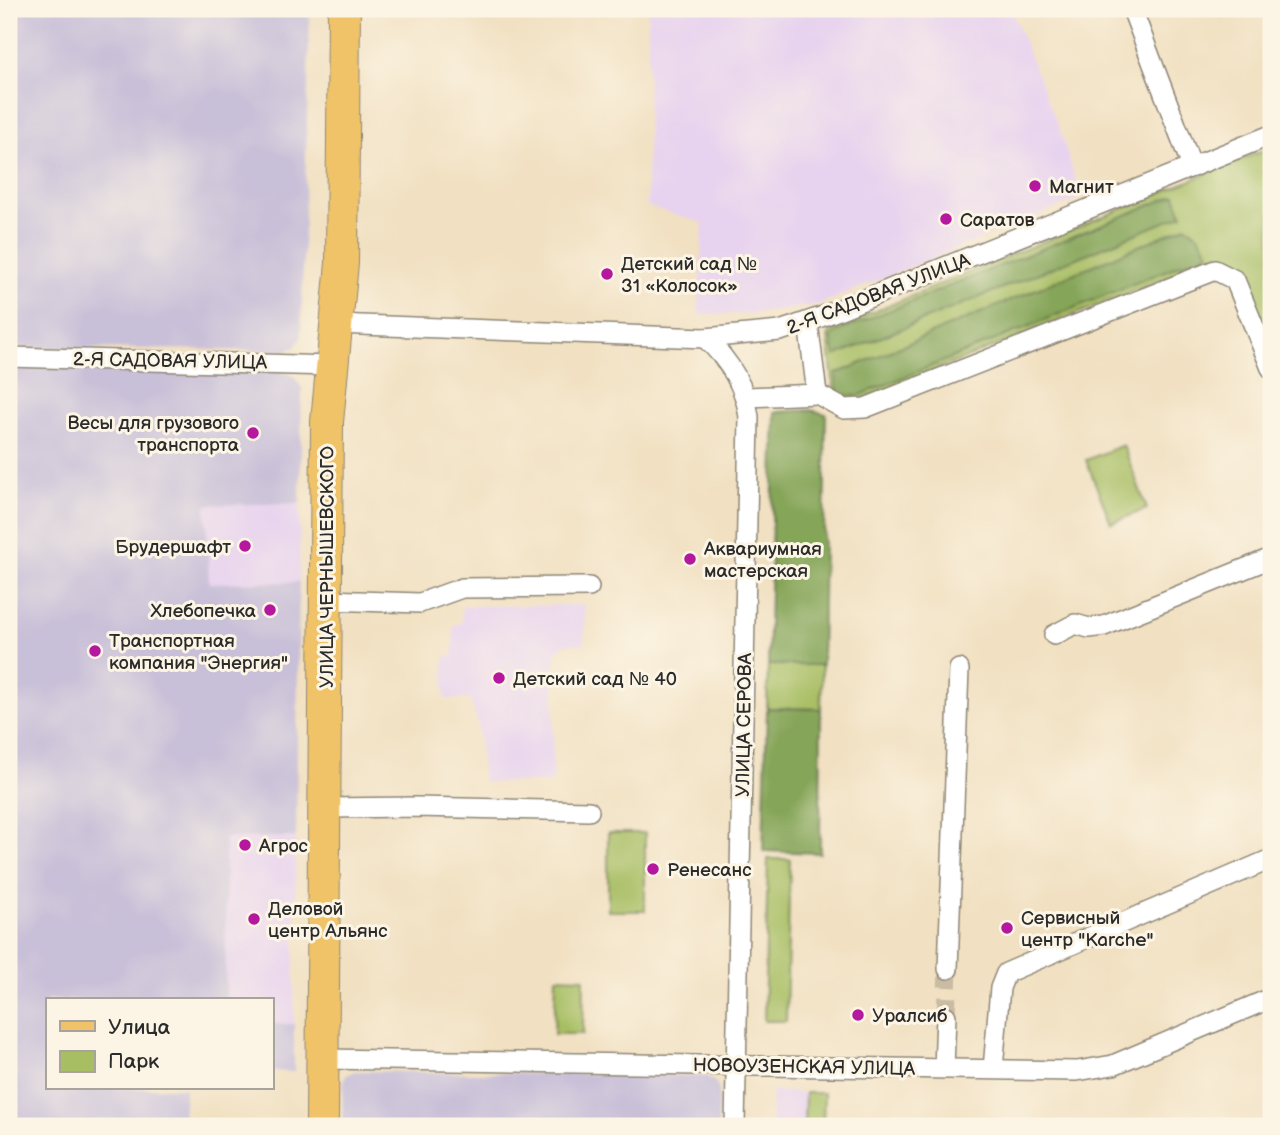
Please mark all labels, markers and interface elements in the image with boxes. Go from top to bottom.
place label: Магнит [1049,176,1114,199]
marker: Магнит [1027,178,1043,194]
place label: Саратов [960,209,1034,232]
marker: Саратов [938,211,954,227]
street label: 2-Я САДОВАЯ УЛИЦА [784,249,974,340]
place label: Детский сад № 31 «Колосок» [621,253,757,298]
marker: Детский сад № 31 «Колосок» [599,266,615,282]
street label: 2-Я САДОВАЯ УЛИЦА [73,348,268,375]
place label: Весы для грузового транспорта [68,412,239,457]
marker: Весы для грузового транспорта [245,425,261,441]
street label: УЛИЦА ЧЕРНЫШЕВСКОГО [316,445,339,688]
place label: Брудершафт [115,536,231,559]
marker: Брудершафт [237,538,253,554]
place label: Аквариумная мастерская [703,538,822,583]
marker: Аквариумная мастерская [682,551,698,567]
place label: Хлебопечка [150,600,256,623]
marker: Хлебопечка [262,602,278,618]
place label: Транспортная компания "Энергия" [109,630,288,675]
marker: Транспортная компания "Энергия" [87,643,103,659]
street label: УЛИЦА СЕРОВА [732,652,757,797]
place label: Детский сад № 40 [513,668,677,691]
marker: Детский сад № 40 [491,670,507,686]
place label: Агрос [258,835,309,858]
marker: Агрос [237,837,253,853]
place label: Ренесанс [667,859,752,882]
marker: Ренесанс [645,861,661,877]
place label: Деловой центр Альянс [268,898,388,943]
place label: Сервисный центр "Karche" [1021,907,1154,952]
marker: Деловой центр Альянс [246,911,262,927]
marker: Сервисный центр "Karche" [999,920,1015,936]
legend [46,998,273,1090]
place label: Уралсиб [872,1005,948,1028]
marker: Уралсиб [850,1007,866,1023]
text: Улица [108,1015,171,1040]
text: Парк [108,1049,159,1074]
street label: НОВОУЗЕНСКАЯ УЛИЦА [693,1054,916,1081]

